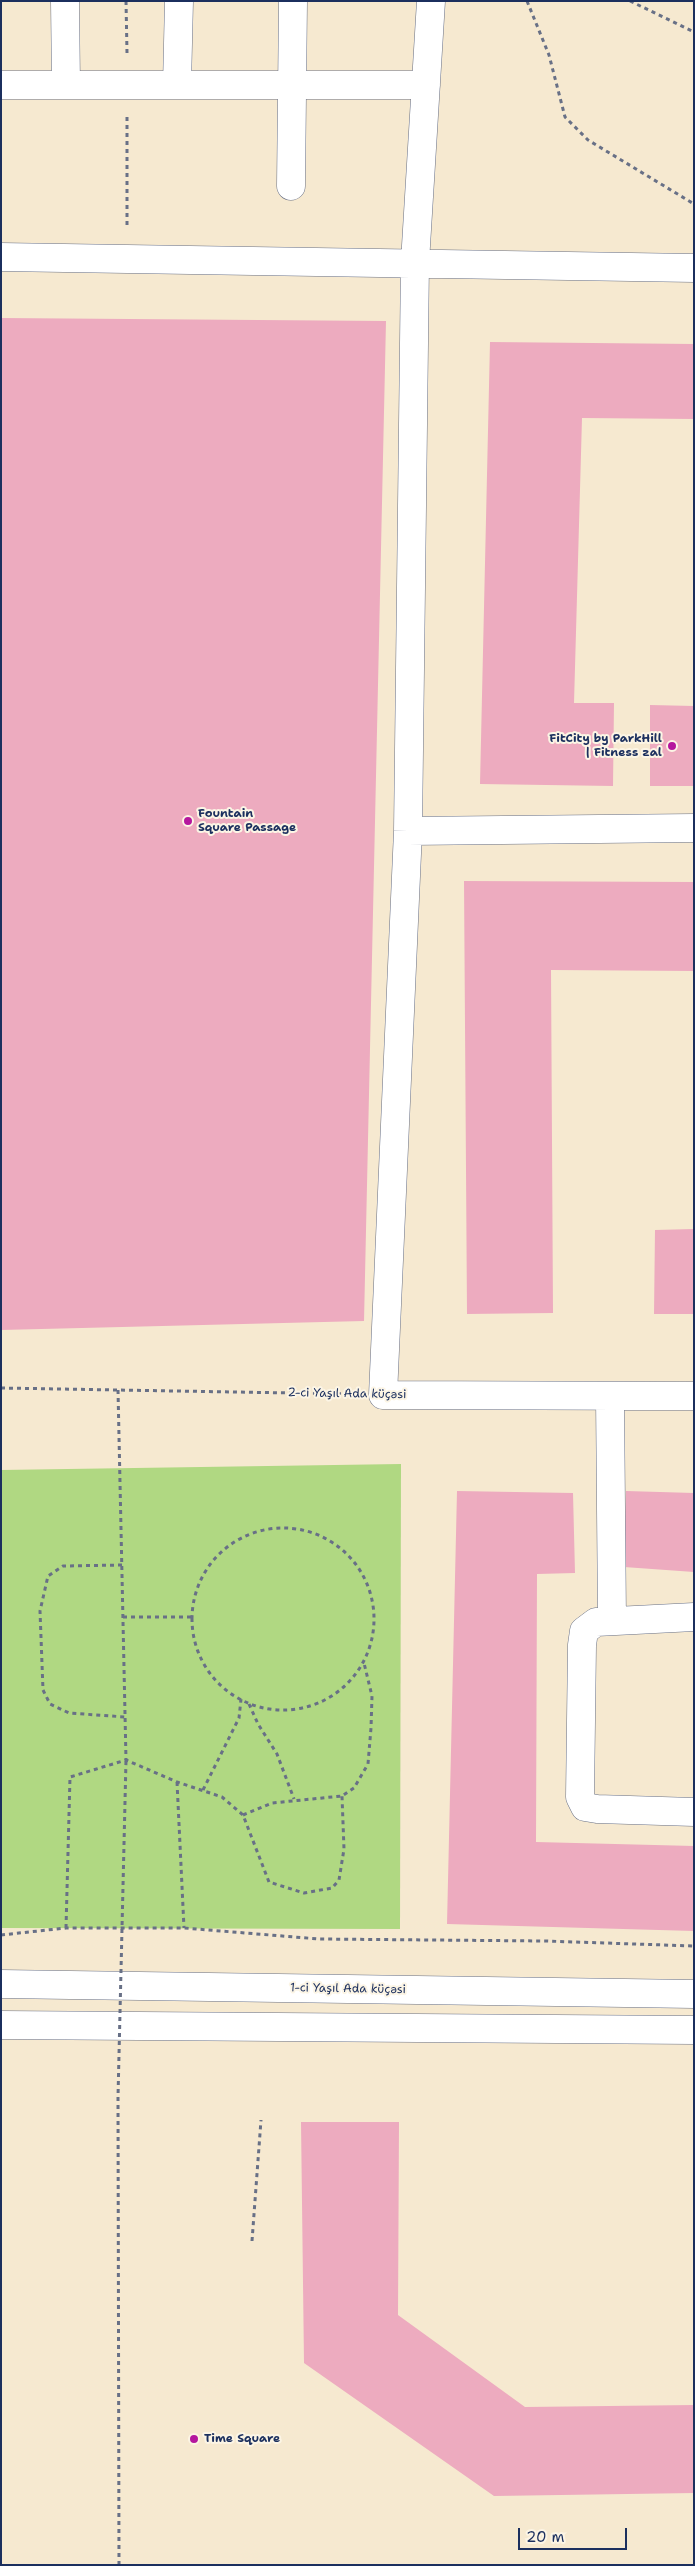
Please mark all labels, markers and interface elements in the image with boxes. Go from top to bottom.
place label: FitCity by ParkHill | Fitness zal [549,732,662,760]
marker: FitCity by ParkHill | Fitness zal [666,740,678,752]
place label: Fountain Square Passage [198,807,296,835]
marker: Fountain Square Passage [182,815,194,827]
street label: 2-ci Yaşıl Ada küçəsi [288,1386,406,1402]
street label: 1-ci Yaşıl Ada küçəsi [290,1981,406,1997]
place label: Time Square [204,2432,280,2446]
marker: Time Square [188,2433,200,2445]
scale bar [520,2518,629,2550]
text: 20 m [526,2527,565,2547]

